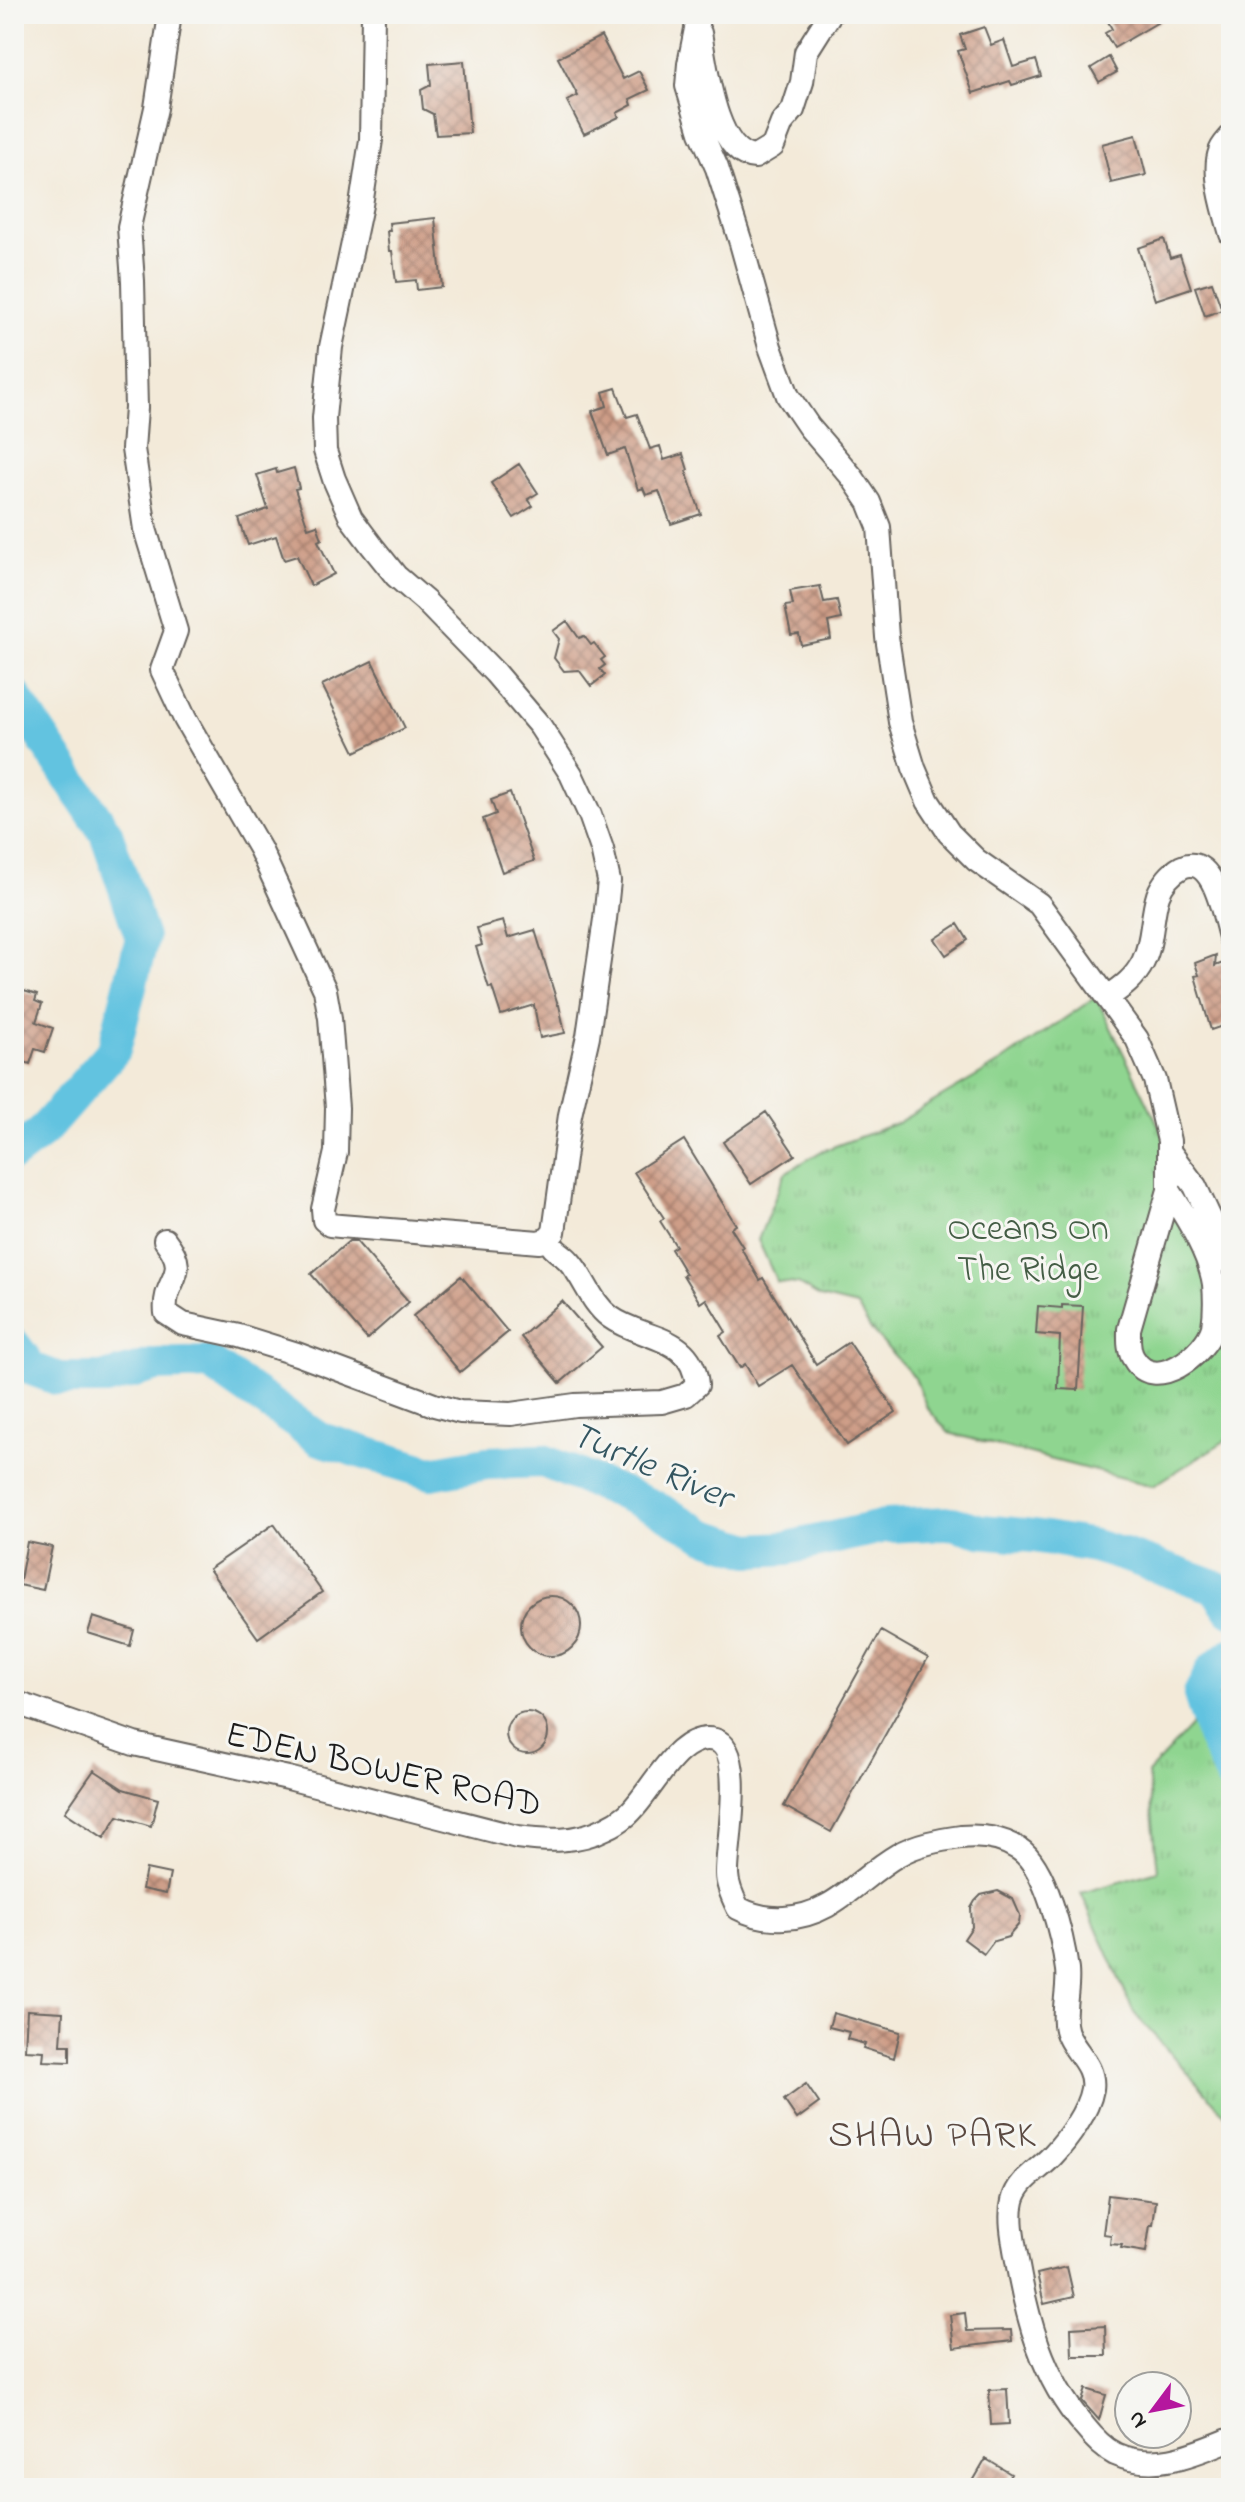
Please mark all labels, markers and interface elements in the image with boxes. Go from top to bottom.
park label: Oceans On The Ridge [947,1204,1109,1298]
water label: Turtle River [561,1408,744,1529]
street label: EDEN BOWER ROAD [220,1709,546,1833]
district label: SHAW PARK [828,2109,1038,2165]
north arrow [1113,2370,1193,2450]
text: N [1121,2404,1156,2434]

